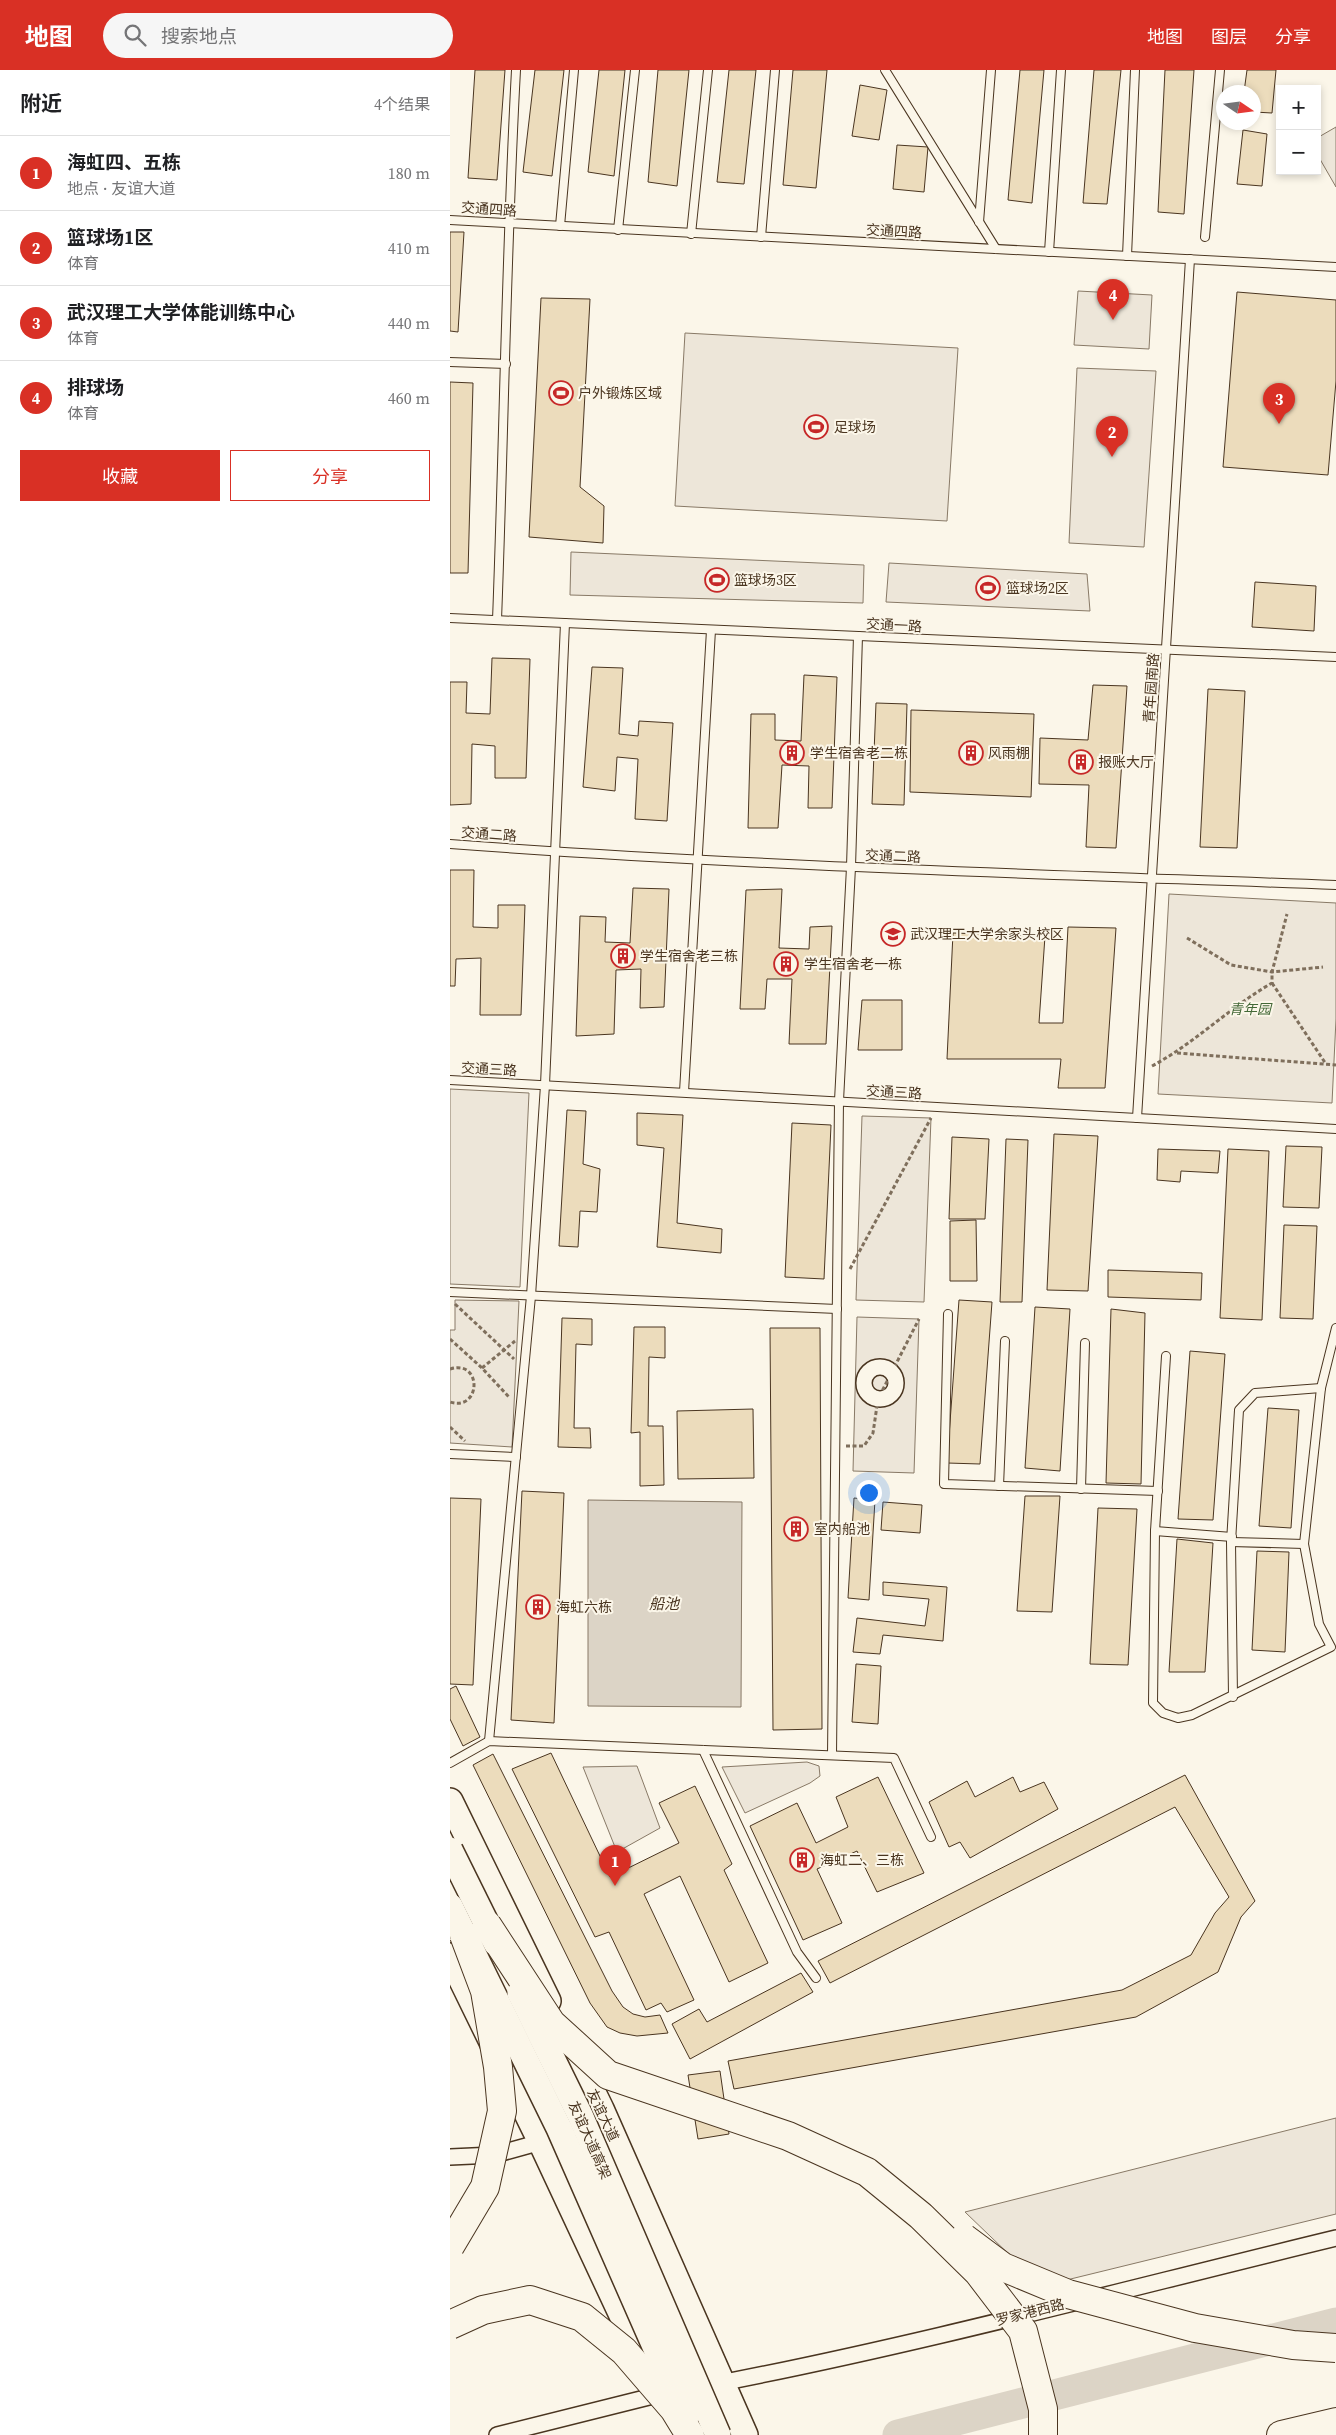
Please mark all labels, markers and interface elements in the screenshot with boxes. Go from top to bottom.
search box [103,13,453,58]
text: 地图 [25,20,73,53]
icon: search [121,21,149,49]
text: 搜索地点 [161,23,237,49]
text: 地图 [1147,24,1183,49]
text: 图层 [1211,24,1247,49]
text: 分享 [1275,24,1311,49]
north arrow [1216,85,1261,130]
map controls [1276,85,1321,175]
button: + [1276,85,1321,130]
text: 附近 [20,89,62,118]
text: 4个结果 [374,93,430,115]
button: − [1276,130,1321,175]
text: 海虹四、五栋 [67,149,181,175]
text: 1 [32,162,40,184]
text: 180 m [388,162,430,184]
text: 地点 · 友谊大道 [67,177,175,199]
street label: 交通四路 [460,197,518,221]
street label: 交通四路 [866,220,922,242]
text: 篮球场1区 [67,224,153,250]
text: 2 [32,237,40,259]
text: 410 m [388,237,430,259]
text: 体育 [67,252,99,274]
pin: 4 [1097,279,1129,320]
text: 武汉理工大学体能训练中心 [67,299,295,325]
text: 3 [32,312,40,334]
text: 440 m [388,312,430,334]
text: 体育 [67,327,99,349]
text: 排球场 [67,374,124,400]
sports icon: 户外锻炼区域 [548,380,574,406]
place label: 户外锻炼区域 [578,383,662,403]
pin: 3 [1263,383,1295,424]
text: 4 [32,387,40,409]
text: 460 m [388,387,430,409]
text: 体育 [67,402,99,424]
sports icon: 足球场 [803,414,829,440]
pin: 2 [1096,416,1128,457]
place label: 足球场 [834,417,876,437]
button: 收藏 [20,450,220,501]
button: 分享 [230,450,430,501]
sports icon: 篮球场3区 [704,567,730,593]
place label: 篮球场3区 [734,570,797,590]
sports icon: 篮球场2区 [975,575,1001,601]
place label: 篮球场2区 [1006,578,1069,598]
street label: 交通一路 [866,614,922,636]
street label: 青年园南路 [1139,652,1163,724]
building icon: 学生宿舍老二栋 [779,740,805,766]
building icon: 风雨棚 [958,740,984,766]
place label: 学生宿舍老二栋 [810,743,908,763]
place label: 风雨棚 [988,743,1030,763]
building icon: 报账大厅 [1068,749,1094,775]
place label: 报账大厅 [1098,752,1154,772]
street label: 交通二路 [460,822,518,846]
street label: 交通二路 [865,845,921,867]
school or university icon: 武汉理工大学余家头校区 [880,921,906,947]
place label: 武汉理工大学余家头校区 [910,924,1064,944]
building icon: 学生宿舍老三栋 [610,943,636,969]
place label: 学生宿舍老三栋 [640,946,738,966]
building icon: 学生宿舍老一栋 [773,951,799,977]
place label: 学生宿舍老一栋 [804,954,902,974]
park label: 青年园 [1229,999,1273,1019]
street label: 交通三路 [461,1058,517,1080]
street label: 交通三路 [866,1081,922,1103]
your location [856,1480,882,1506]
building icon: 室内船池 [783,1516,809,1542]
place label: 室内船池 [814,1519,870,1539]
water label: 船池 [649,1593,681,1614]
building icon: 海虹六栋 [525,1594,551,1620]
place label: 海虹六栋 [556,1597,612,1617]
pin: 1 [599,1845,631,1886]
building icon: 海虹二、三栋 [789,1847,815,1873]
place label: 海虹二、三栋 [820,1850,904,1870]
street label: 友谊大道 [582,2085,624,2145]
street label: 友谊大道高架 [564,2098,616,2182]
street label: 罗家港西路 [994,2294,1066,2330]

